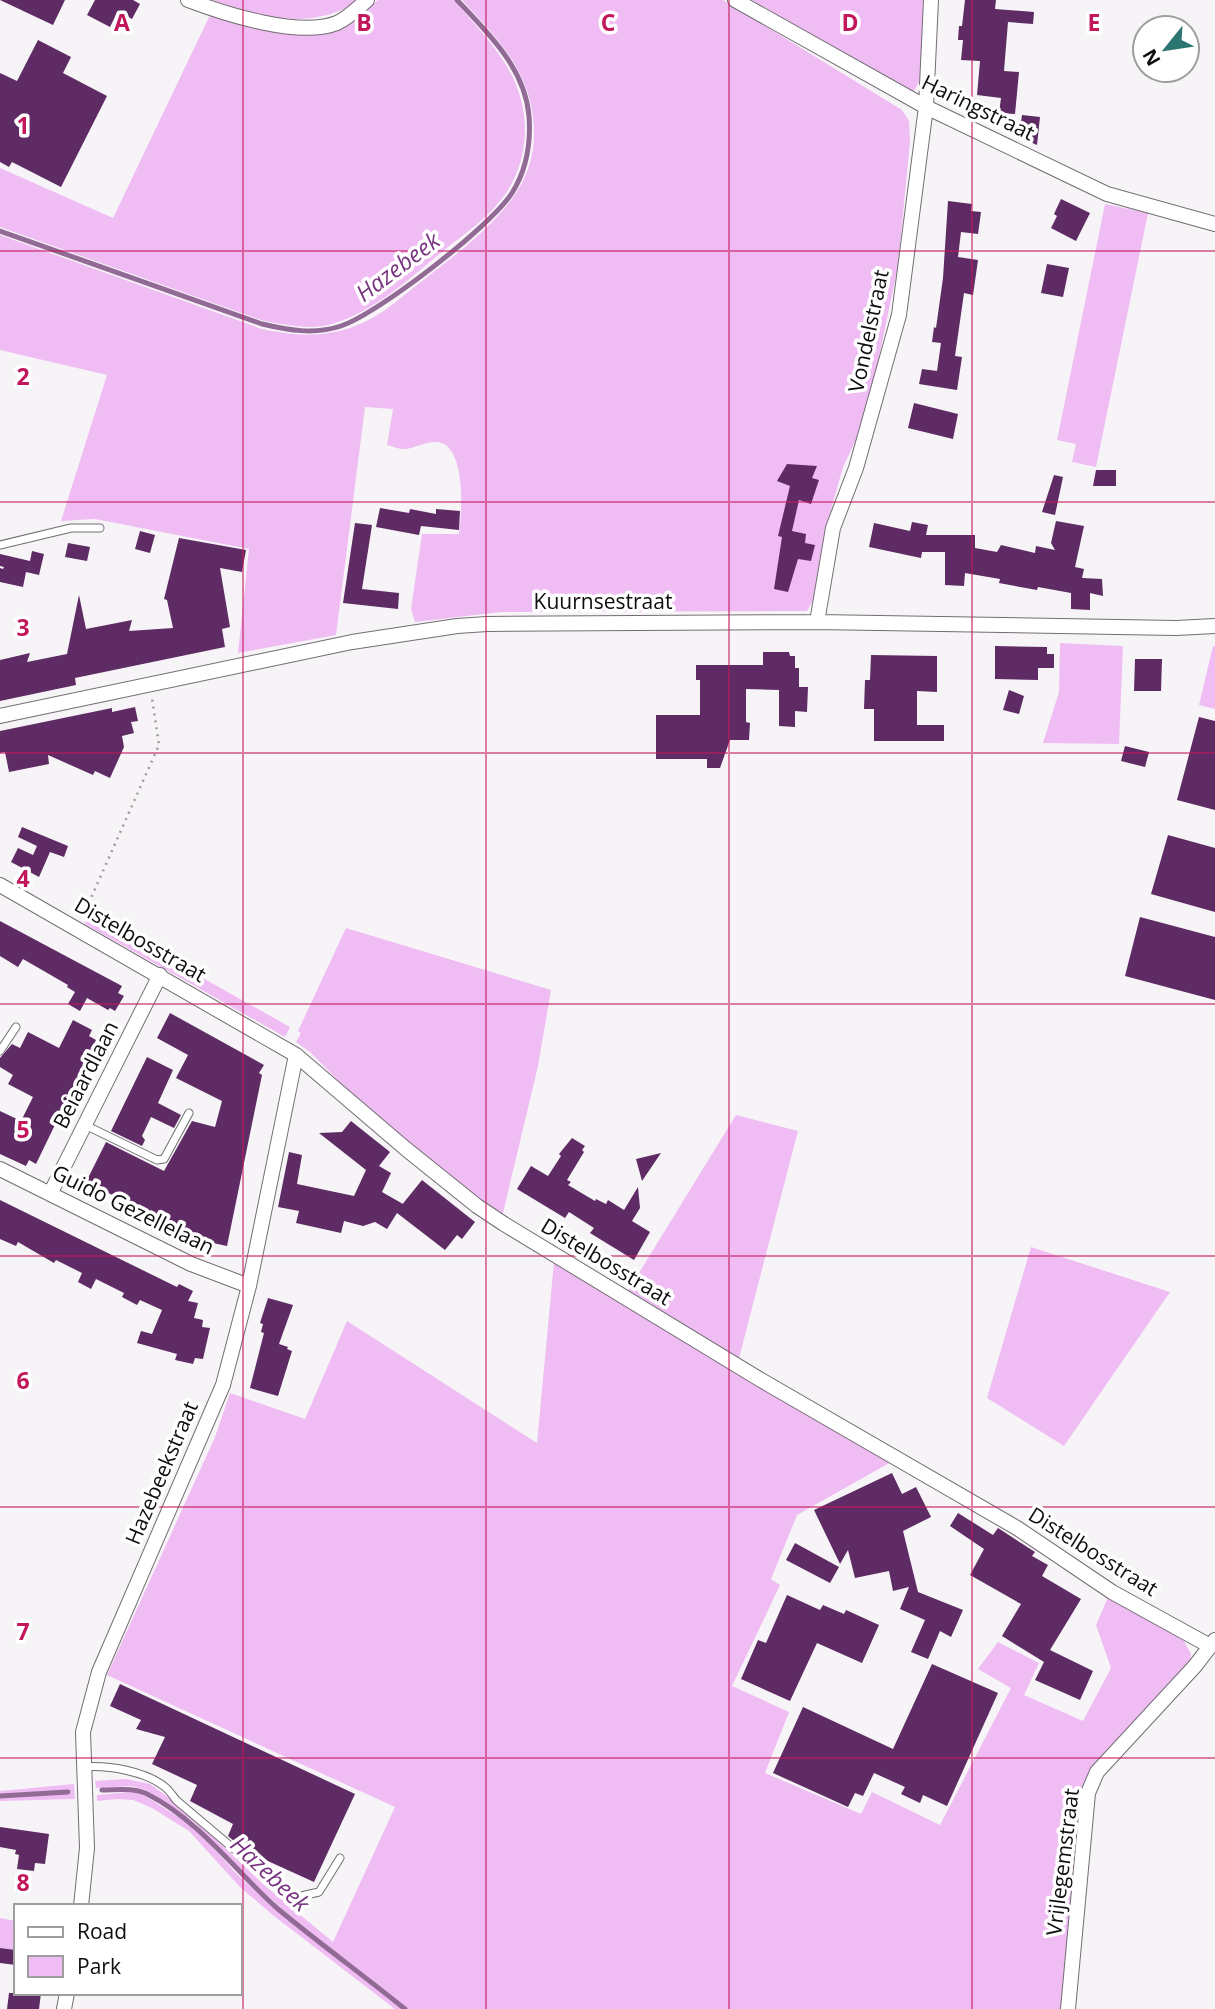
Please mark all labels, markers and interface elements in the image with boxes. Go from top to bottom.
text: A [114,6,130,38]
text: B [356,6,372,38]
text: C [601,6,615,38]
text: D [841,6,859,38]
text: E [1088,6,1100,38]
north arrow [1131,14,1201,84]
text: N [1136,44,1166,71]
street label: Haringstraat [917,68,1040,146]
text: 1 [16,109,30,141]
water label: Hazebeek [349,224,447,308]
street label: Vondelstraat [841,267,895,395]
text: 2 [16,360,30,392]
street label: Kuurnsestraat [534,587,672,615]
text: 3 [16,611,30,643]
text: 4 [16,862,30,894]
street label: Distelbosstraat [70,890,211,988]
street label: Beiaardlaan [46,1016,124,1133]
text: 5 [16,1113,30,1145]
street label: Guido Gezellelaan [48,1158,219,1260]
street label: Distelbosstraat [536,1211,677,1311]
text: 6 [16,1364,30,1396]
street label: Hazebeekstraat [118,1397,204,1549]
street label: Distelbosstraat [1024,1500,1163,1602]
text: 7 [16,1615,30,1647]
street label: Vrijlegemstraat [1039,1787,1085,1937]
water label: Hazebeek [224,1828,318,1919]
text: 8 [16,1866,30,1898]
legend [14,1904,242,1995]
text: Road [77,1917,127,1945]
text: Park [77,1952,121,1980]

